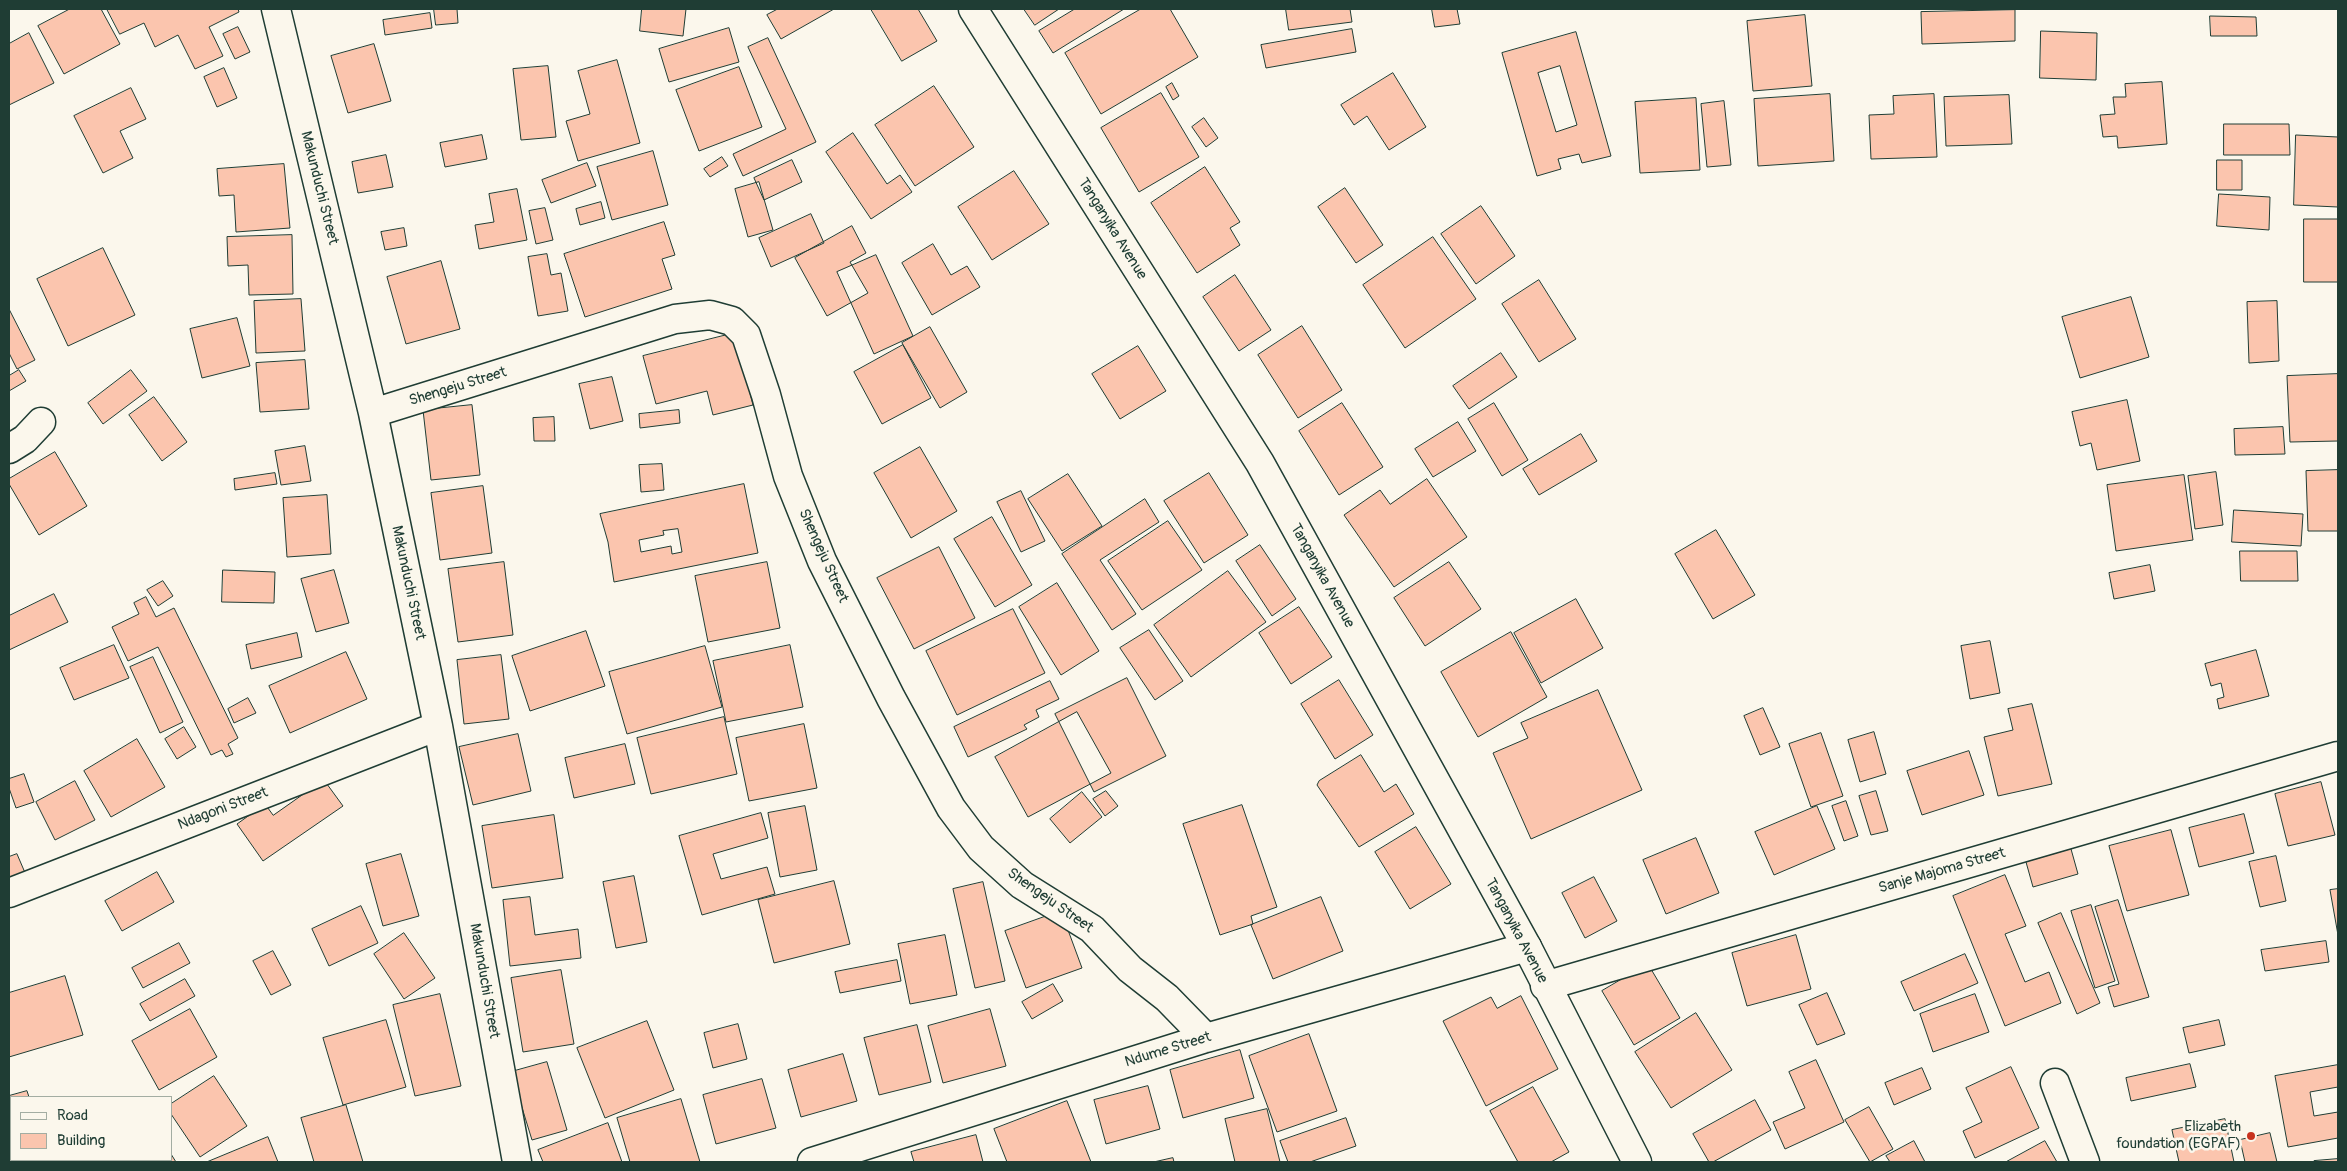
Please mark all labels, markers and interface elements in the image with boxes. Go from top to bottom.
street label: Makunduchi Street [296,129,342,247]
street label: Tanganyika Avenue [1074,175,1150,283]
street label: Shengeju Street [407,364,509,410]
street label: Shengeju Street [794,506,852,606]
street label: Tanganyika Avenue [1286,521,1358,631]
street label: Makunduchi Street [387,524,429,642]
street label: Ndagoni Street [175,784,271,834]
street label: Sanje Majoma Street [1877,844,2007,898]
street label: Shengeju Street [1003,865,1097,937]
street label: Tanganyika Avenue [1481,875,1551,987]
street label: Makunduchi Street [465,922,503,1040]
street label: Ndume Street [1123,1028,1213,1072]
legend [10,1096,172,1161]
text: Road [57,1106,88,1125]
place label: Elizabeth foundation (EGPAF) [2116,1118,2241,1153]
marker: Elizabeth foundation (EGPAF) [2245,1130,2257,1142]
text: Building [57,1131,105,1150]

